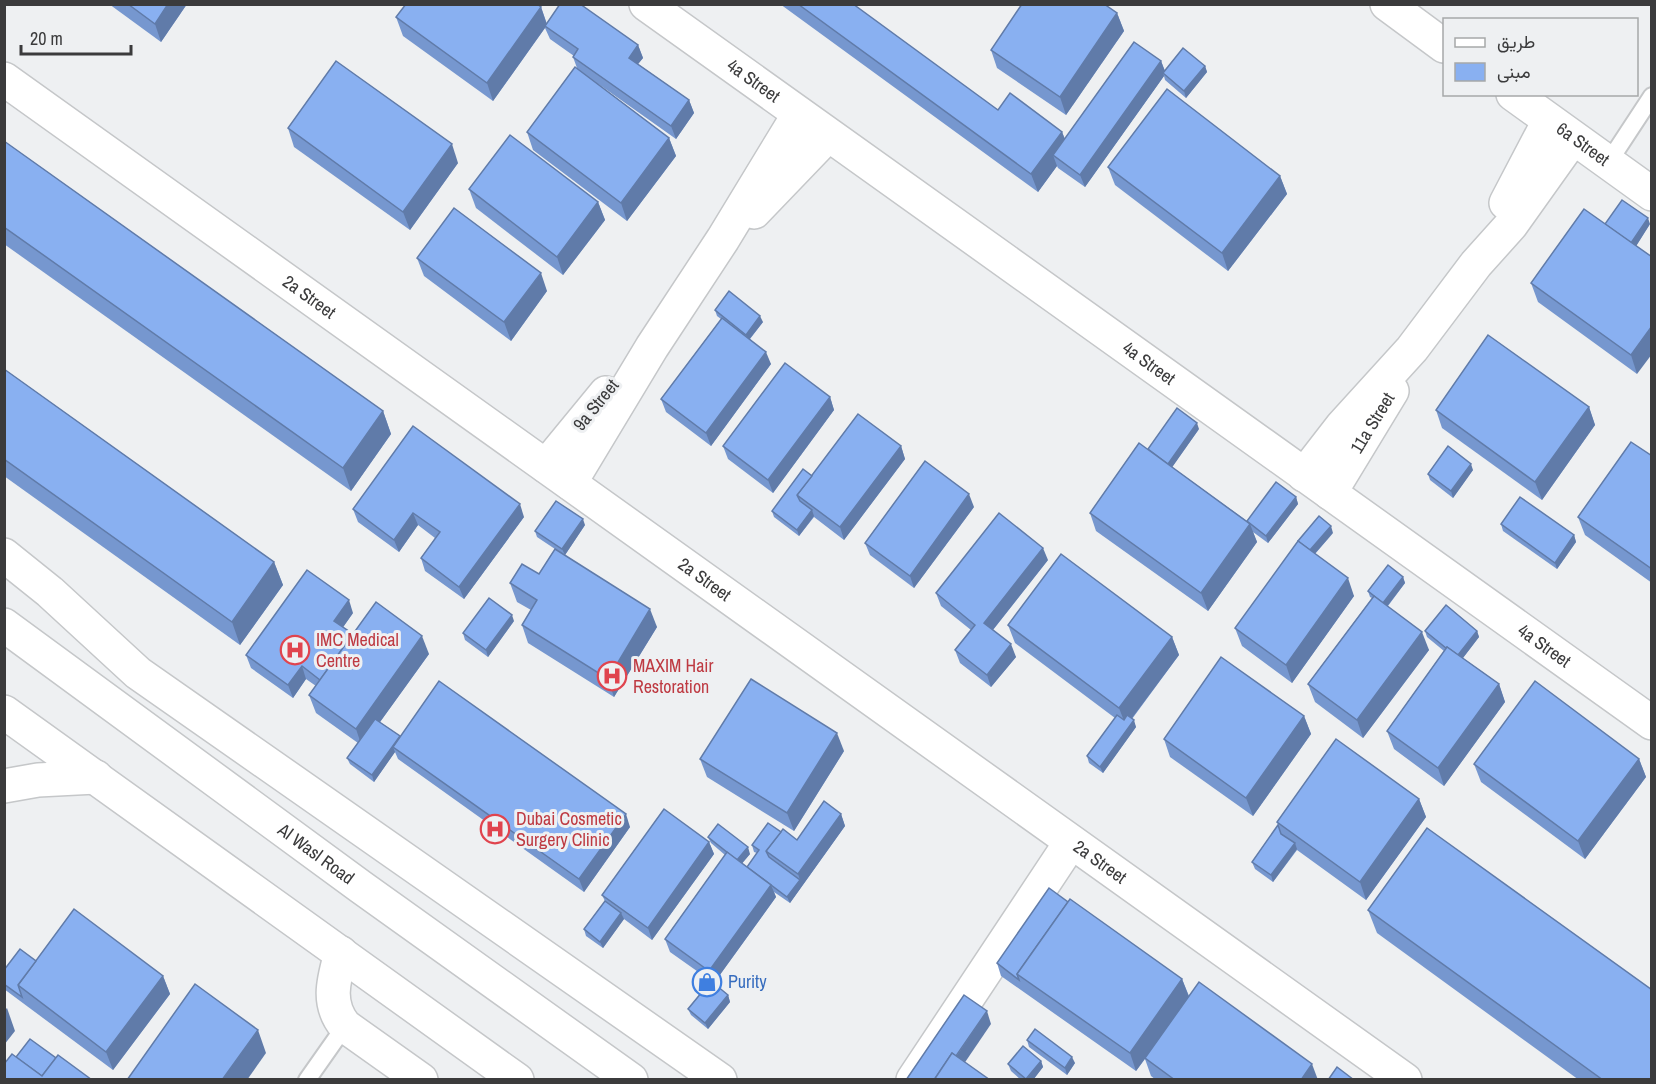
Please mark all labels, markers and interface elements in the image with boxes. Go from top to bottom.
scale bar [21,18,130,56]
legend [1443,18,1638,96]
text: 20 m [30,26,63,51]
text: طريق [1497,29,1535,54]
street label: 4a Street [722,53,785,108]
text: مبنى [1497,59,1531,84]
street label: 6a Street [1551,116,1615,171]
street label: 2a Street [278,269,341,324]
street label: 4a Street [1117,335,1181,391]
street label: 9a Street [567,374,624,436]
street label: 11a Street [1344,387,1400,458]
street label: 2a Street [673,552,737,607]
street label: 4a Street [1513,618,1576,673]
place label: IMC Medical Centre [316,627,399,673]
hospital icon: IMC Medical Centre [279,634,311,666]
place label: MAXIM Hair Restoration [633,653,713,699]
hospital icon: MAXIM Hair Restoration [596,660,628,692]
place label: Dubai Cosmetic Surgery Clinic [516,806,622,852]
hospital icon: Dubai Cosmetic Surgery Clinic [479,813,511,845]
street label: Al Wasl Road [272,817,360,890]
street label: 2a Street [1069,834,1132,889]
shop icon: Purity [691,966,723,998]
place label: Purity [728,969,767,994]

